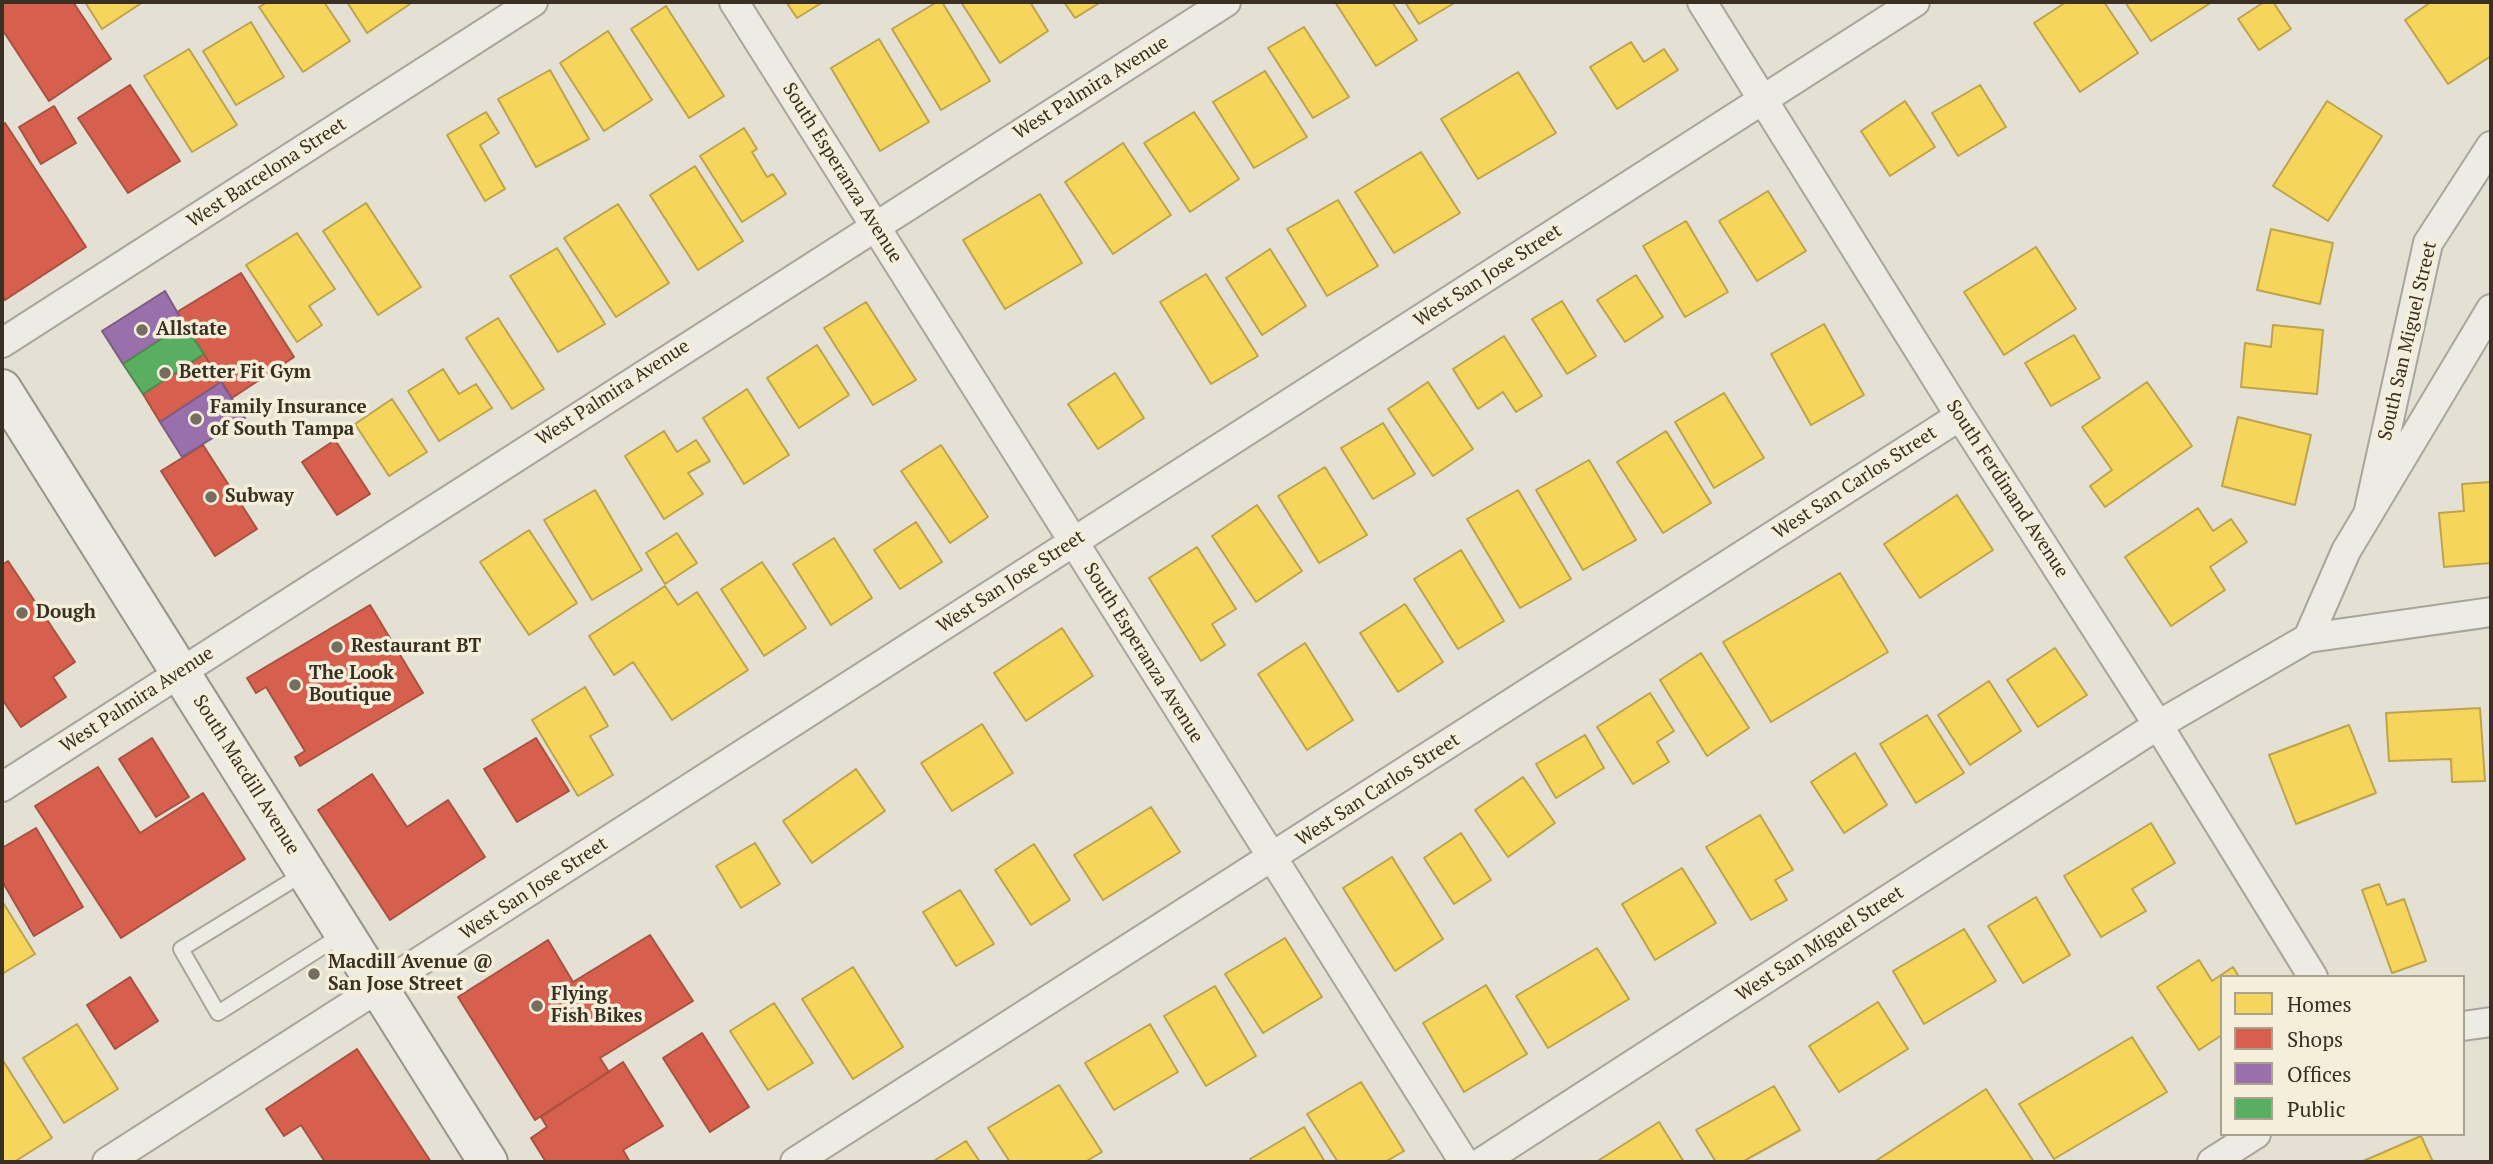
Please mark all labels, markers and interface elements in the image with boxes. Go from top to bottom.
street label: West Palmira Avenue [1009,31,1173,145]
street label: South Esperanza Avenue [777,79,907,267]
street label: West Barcelona Street [183,113,351,233]
street label: West San Jose Street [1410,220,1566,332]
street label: South San Miguel Street [2374,239,2442,443]
place label: Allstate [156,319,227,341]
marker: Allstate [134,322,150,338]
street label: West Palmira Avenue [532,335,694,451]
place label: Better Fit Gym [179,362,311,384]
marker: Better Fit Gym [157,365,173,381]
street label: South Ferdinand Avenue [1941,396,2073,582]
place label: Family Insurance of South Tampa [210,397,367,441]
marker: Family Insurance of South Tampa [188,411,204,427]
street label: West San Carlos Street [1769,422,1941,544]
place label: Subway [225,486,294,508]
marker: Subway [203,489,219,505]
street label: West San Jose Street [933,526,1089,638]
street label: South Esperanza Avenue [1078,559,1208,747]
place label: Dough [36,602,96,624]
marker: Dough [14,605,30,621]
place label: Restaurant BT [351,636,481,658]
marker: Restaurant BT [329,639,345,655]
street label: West Palmira Avenue [56,642,218,758]
place label: The Look Boutique [309,663,394,707]
marker: The Look Boutique [287,677,303,693]
street label: South Macdill Avenue [188,691,304,859]
street label: West San Carlos Street [1292,729,1464,851]
street label: West San Jose Street [456,833,612,945]
street label: West San Miguel Street [1732,881,1908,1007]
place label: Macdill Avenue @ San Jose Street [328,952,493,996]
marker: Macdill Avenue @ San Jose Street [306,966,322,982]
legend [2220,975,2465,1136]
place label: Flying Fish Bikes [551,984,642,1028]
text: Homes [2287,990,2352,1018]
marker: Flying Fish Bikes [529,998,545,1014]
text: Shops [2287,1025,2343,1053]
text: Offices [2287,1060,2351,1088]
text: Public [2287,1095,2345,1123]

